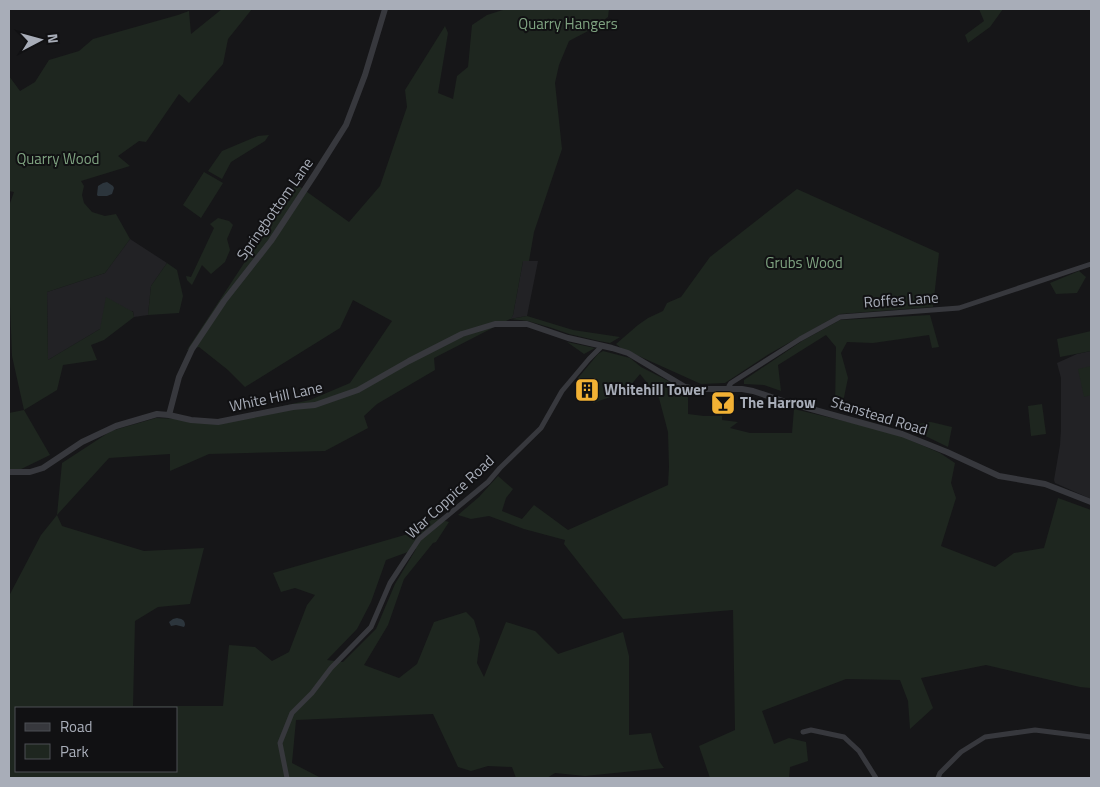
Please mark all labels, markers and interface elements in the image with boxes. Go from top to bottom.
park label: Quarry Hangers [518,12,618,35]
north arrow [15,15,65,65]
text: N [42,33,64,45]
park label: Quarry Wood [16,147,100,170]
street label: Springbottom Lane [231,153,319,265]
park label: Grubs Wood [765,251,843,274]
street label: Roffes Lane [863,285,939,314]
street label: White Hill Lane [227,375,325,418]
building icon: Whitehill Tower [574,377,600,403]
place label: Whitehill Tower [604,378,707,401]
bar icon: The Harrow [710,390,736,416]
street label: Stanstead Road [828,390,930,441]
place label: The Harrow [740,391,816,414]
street label: War Coppice Road [400,449,499,544]
legend [15,707,178,772]
text: Road [60,715,92,738]
text: Park [60,740,89,763]

